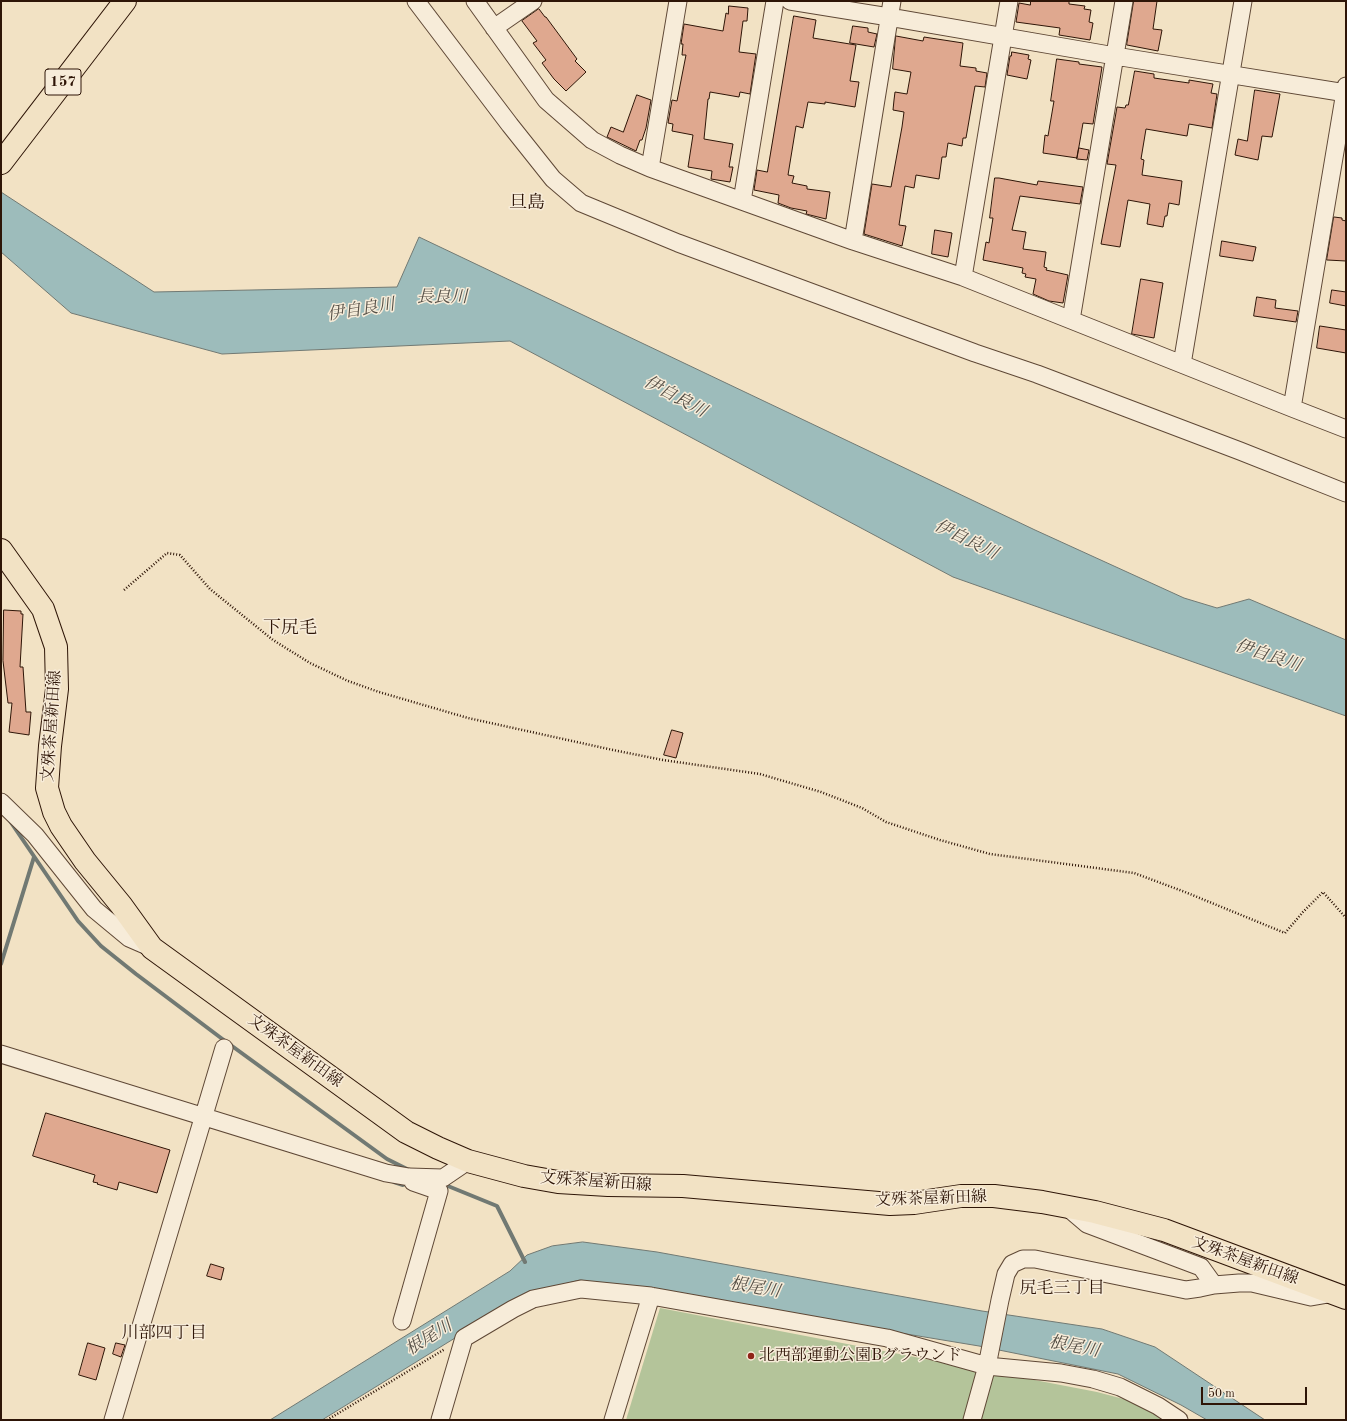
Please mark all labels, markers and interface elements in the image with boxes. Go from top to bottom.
road number: 157 [45,69,81,95]
district label: 旦島 [509,192,545,214]
water label: 長良川 [417,288,467,308]
water label: 伊自良川 [326,295,396,325]
water label: 伊自良川 [640,372,710,422]
water label: 伊自良川 [931,516,1001,564]
district label: 下尻毛 [263,617,317,639]
water label: 伊自良川 [1233,636,1303,676]
street label: 文殊茶屋新田線 [39,669,65,783]
street label: 文殊茶屋新田線 [244,1010,346,1092]
street label: 文殊茶屋新田線 [539,1169,653,1195]
street label: 文殊茶屋新田線 [875,1187,987,1211]
street label: 文殊茶屋新田線 [1189,1233,1301,1289]
water label: 根尾川 [728,1274,782,1302]
district label: 尻毛三丁目 [1020,1279,1104,1299]
water label: 根尾川 [402,1316,456,1360]
district label: 川部四丁目 [122,1324,206,1344]
water label: 根尾川 [1047,1332,1101,1362]
place label: 北西部運動公園Bグラウンド [759,1346,962,1366]
marker: 北西部運動公園Bグラウンド [746,1351,756,1361]
scale bar [1203,1379,1309,1405]
text: 50 m [1208,1388,1235,1400]

